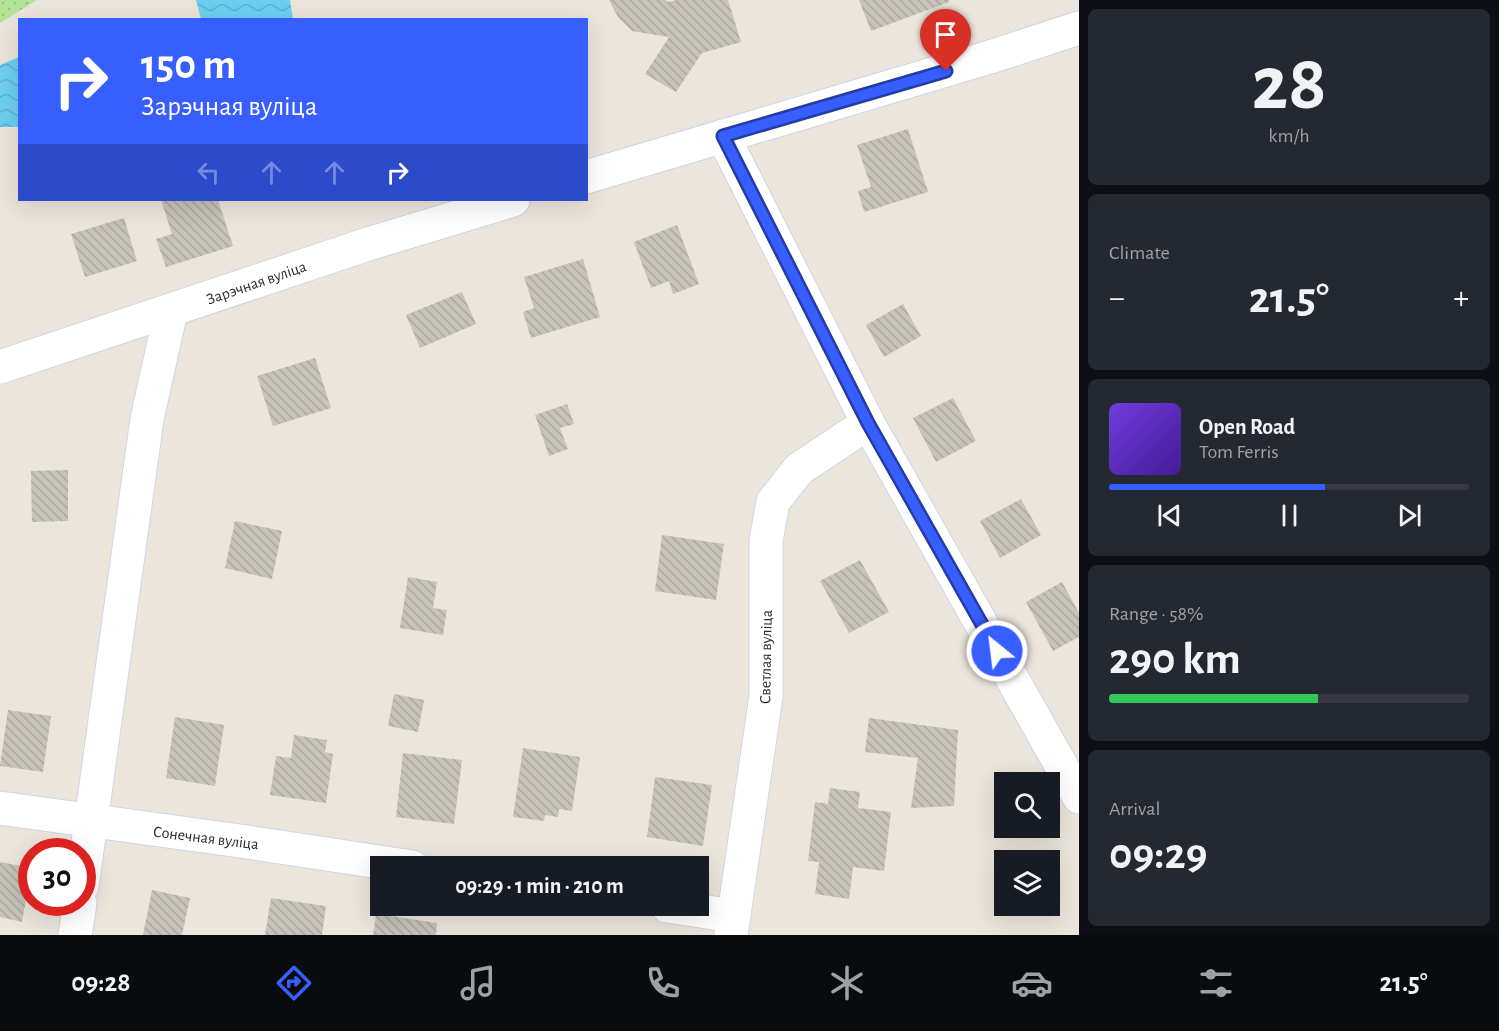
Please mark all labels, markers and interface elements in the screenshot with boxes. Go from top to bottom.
pin [920,9,971,71]
icon: arrive [929,18,962,51]
icon: right [42,42,120,120]
text: 150 m [141,44,236,86]
text: 28 [1251,46,1327,124]
text: Зарэчная вуліца [141,93,317,120]
text: km/h [1268,126,1310,146]
icon: left [192,156,225,189]
icon: ahead [255,156,288,189]
icon: ahead [318,156,351,189]
icon: right [381,156,414,189]
text: Climate [1109,243,1170,263]
street label: Зарэчная вуліца [204,258,309,308]
text: 21.5° [1249,276,1329,321]
text: − [1109,282,1125,315]
text: + [1453,282,1469,315]
text: Open Road [1199,416,1295,438]
text: Tom Ferris [1199,442,1279,462]
icon: previous [1153,499,1186,532]
icon: pause [1273,499,1306,532]
icon: next [1393,499,1426,532]
text: Range · 58% [1109,604,1204,624]
street label: Светлая вуліца [757,610,776,704]
position arrow [965,619,1029,683]
text: 290 km [1109,637,1241,682]
map controls [994,772,1060,916]
button: search [994,772,1060,838]
text: Arrival [1109,799,1160,819]
street label: Сонечная вуліца [152,824,260,853]
text: 09:29 [1109,832,1207,877]
speed limit sign: 30 [18,838,96,916]
button: layers [994,850,1060,916]
text: 09:29 · 1 min · 210 m [455,875,624,897]
icon: directions [273,962,315,1004]
icon: music [457,962,499,1004]
icon: phone [642,962,684,1004]
icon: climate [826,962,868,1004]
icon: car [1011,962,1053,1004]
icon: filters [1195,962,1237,1004]
text: 09:28 [71,969,131,996]
text: 21.5° [1379,969,1428,996]

